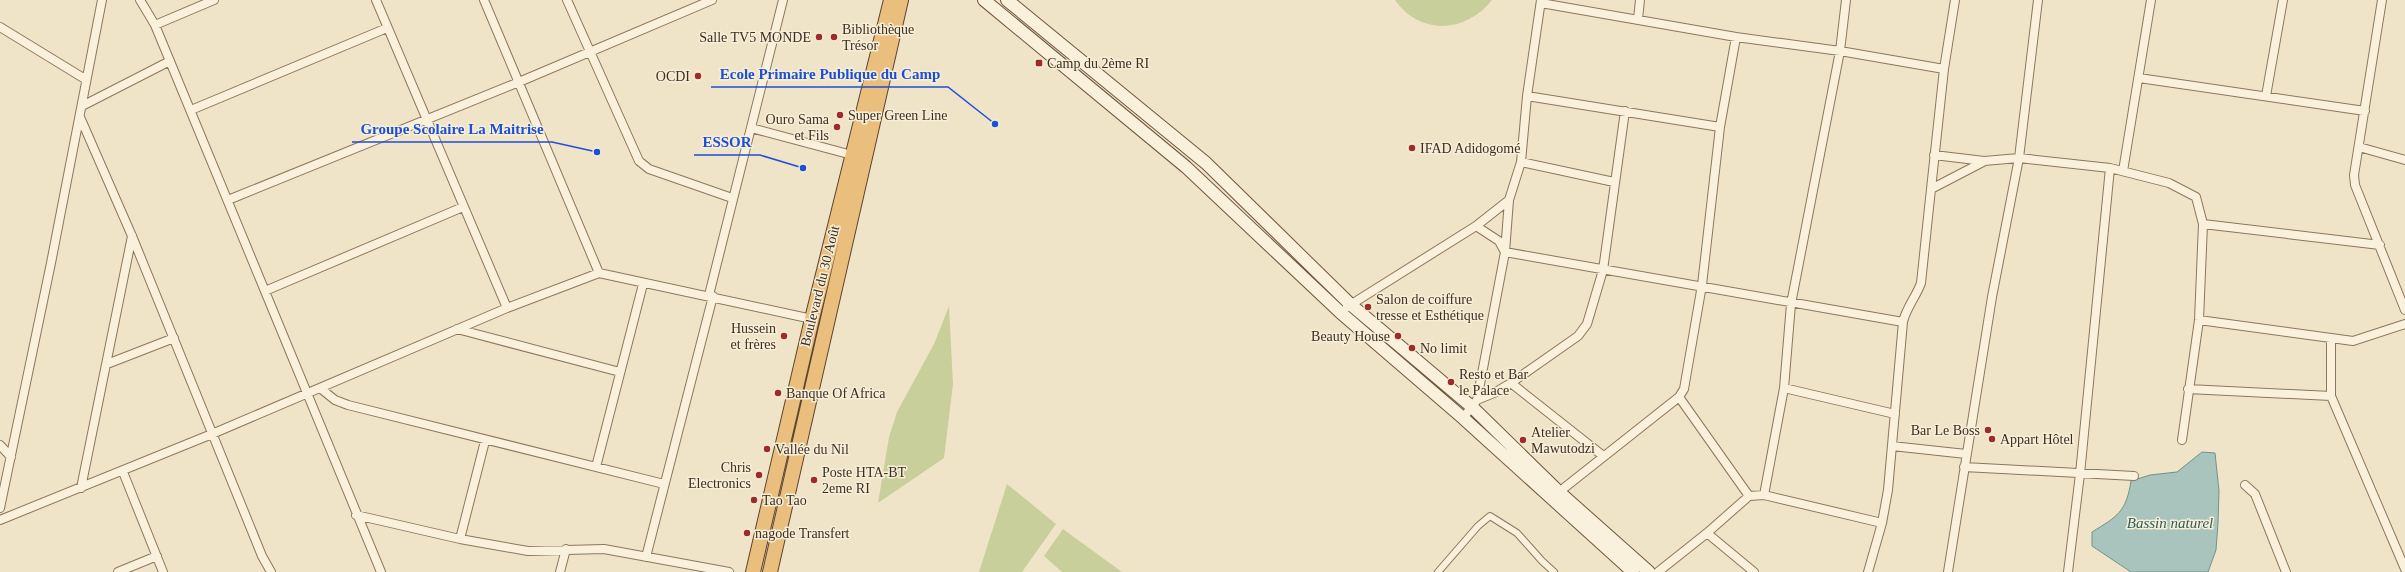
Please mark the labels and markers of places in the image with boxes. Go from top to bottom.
place label: Bibliothèque Trésor [842,22,914,53]
place label: Salle TV5 MONDE [699,30,811,45]
marker: Salle TV5 MONDE [814,32,824,42]
marker: Bibliothèque Trésor [829,32,839,42]
place label: Camp du 2ème RI [1047,56,1150,71]
marker: Camp du 2ème RI [1034,58,1044,68]
callout: Ecole Primaire Publique du Camp [711,60,948,87]
place label: OCDI [656,69,690,84]
marker: OCDI [693,71,703,81]
place label: Super Green Line [848,108,948,123]
marker: Super Green Line [835,110,845,120]
place label: Ouro Sama et Fils [766,112,830,143]
callout: Groupe Scolaire La Maitrise [352,115,552,142]
marker: Ouro Sama et Fils [832,122,842,132]
callout: ESSOR [694,128,760,155]
place label: IFAD Adidogomé [1420,141,1520,156]
marker: IFAD Adidogomé [1407,143,1417,153]
place label: Salon de coiffure tresse et Esthétique [1376,292,1484,323]
marker: Salon de coiffure tresse et Esthétique [1363,302,1373,312]
place label: Hussein et frères [731,321,776,352]
place label: Beauty House [1311,329,1390,344]
marker: Hussein et frères [779,331,789,341]
marker: Beauty House [1393,331,1403,341]
place label: No limit [1420,341,1467,356]
marker: No limit [1407,343,1417,353]
place label: Resto et Bar le Palace [1459,367,1529,398]
marker: Resto et Bar le Palace [1446,377,1456,387]
place label: Banque Of Africa [786,386,886,401]
marker: Banque Of Africa [773,388,783,398]
place label: Bar Le Boss [1911,423,1980,438]
place label: Atelier Mawutodzi [1531,425,1595,456]
marker: Bar Le Boss [1983,425,1993,435]
place label: Appart Hôtel [2000,432,2074,447]
marker: Appart Hôtel [1987,434,1997,444]
marker: Atelier Mawutodzi [1518,435,1528,445]
place label: Vallée du Nil [775,442,849,457]
marker: Vallée du Nil [762,444,772,454]
place label: Chris Electronics [688,460,751,491]
place label: Poste HTA-BT 2eme RI [822,465,906,496]
marker: Chris Electronics [754,470,764,480]
marker: Poste HTA-BT 2eme RI [809,475,819,485]
place label: Tao Tao [762,493,807,508]
marker: Tao Tao [749,495,759,505]
place label: nagode Transfert [755,526,850,541]
marker: nagode Transfert [742,528,752,538]

